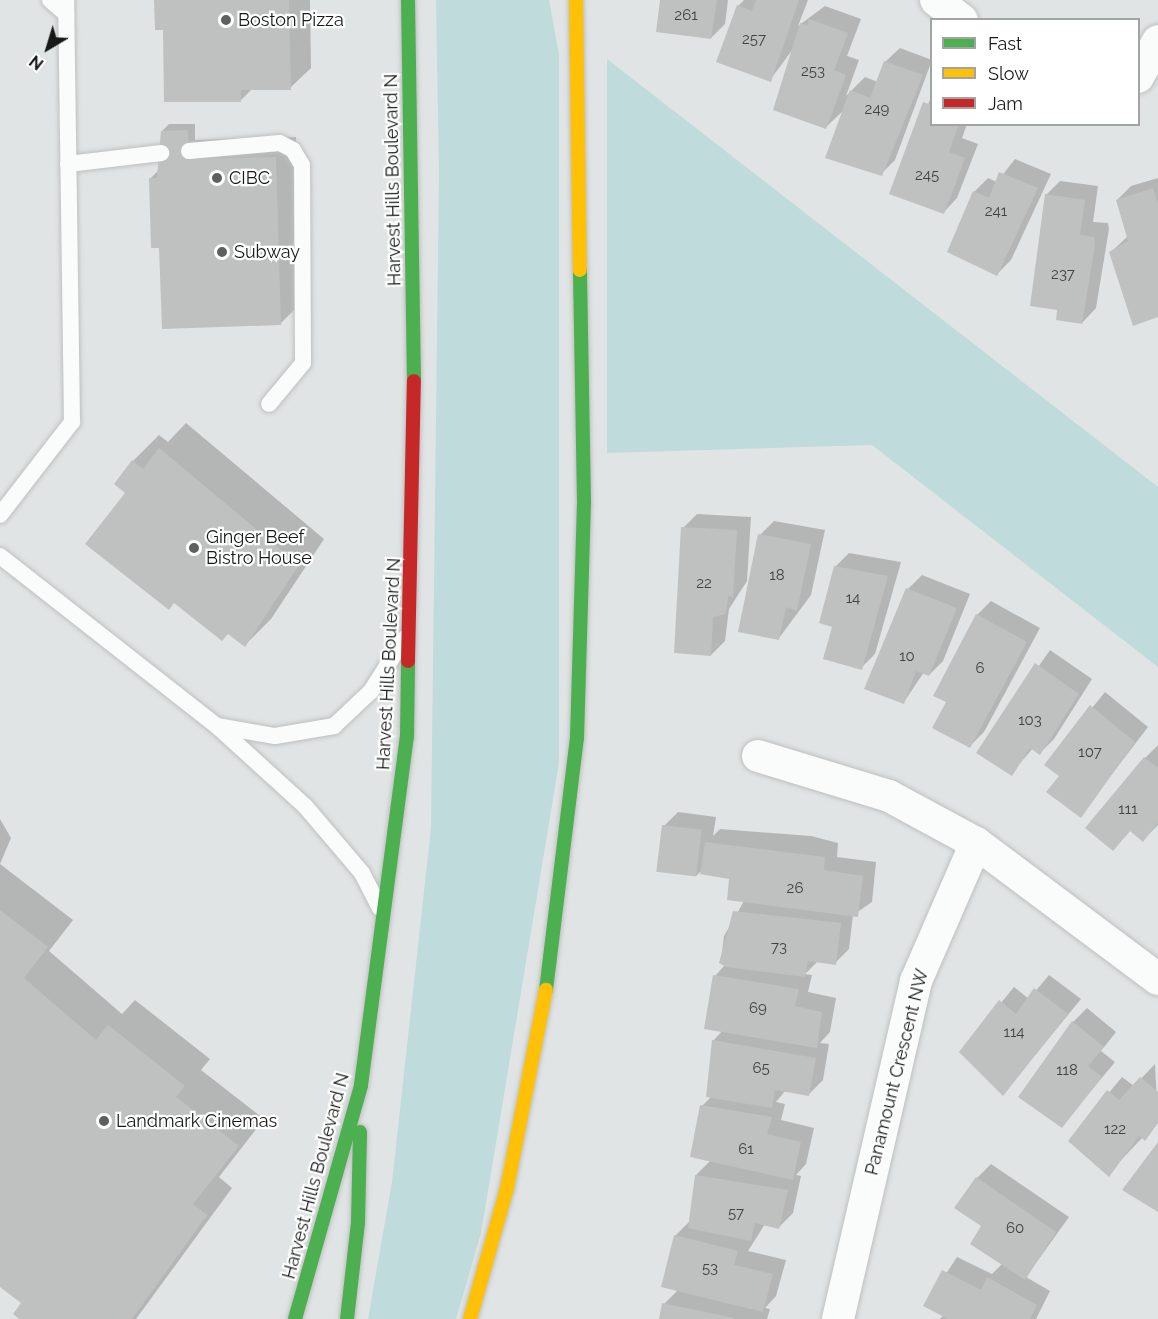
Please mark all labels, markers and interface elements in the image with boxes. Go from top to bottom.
house number: 261 [674,7,698,25]
place label: Boston Pizza [238,9,344,31]
marker: Boston Pizza [219,13,233,27]
north arrow [18,18,78,78]
legend [930,18,1140,126]
house number: 257 [742,31,766,49]
text: Fast [988,33,1022,54]
text: N [26,51,47,74]
house number: 253 [801,63,825,81]
text: Slow [988,63,1029,84]
street label: Harvest Hills Boulevard N [380,74,406,286]
text: Jam [988,93,1023,114]
house number: 249 [865,101,889,119]
place label: CIBC [229,167,270,189]
house number: 245 [915,167,939,185]
marker: CIBC [210,171,224,185]
house number: 241 [985,203,1007,221]
place label: Subway [234,241,300,263]
marker: Subway [215,245,229,259]
house number: 237 [1051,266,1075,284]
place label: Ginger Beef Bistro House [206,527,312,570]
marker: Ginger Beef Bistro House [187,541,201,555]
street label: Harvest Hills Boulevard N [373,557,405,771]
house number: 18 [769,567,785,585]
house number: 22 [696,575,712,593]
house number: 14 [846,590,860,608]
house number: 10 [899,648,915,666]
house number: 6 [975,660,985,678]
house number: 103 [1018,712,1042,730]
house number: 107 [1078,744,1102,762]
house number: 111 [1118,801,1138,819]
house number: 26 [787,880,803,898]
house number: 73 [771,939,787,957]
street label: Panamount Crescent NW [861,967,933,1177]
house number: 69 [749,1000,767,1018]
house number: 114 [1003,1024,1025,1042]
house number: 65 [752,1060,770,1078]
house number: 118 [1056,1062,1078,1080]
street label: Harvest Hills Boulevard N [278,1071,354,1281]
place label: Landmark Cinemas [116,1110,277,1132]
marker: Landmark Cinemas [97,1114,111,1128]
house number: 122 [1104,1121,1126,1139]
house number: 61 [738,1141,754,1159]
house number: 57 [728,1205,744,1223]
house number: 60 [1006,1220,1024,1238]
house number: 53 [702,1260,718,1278]

